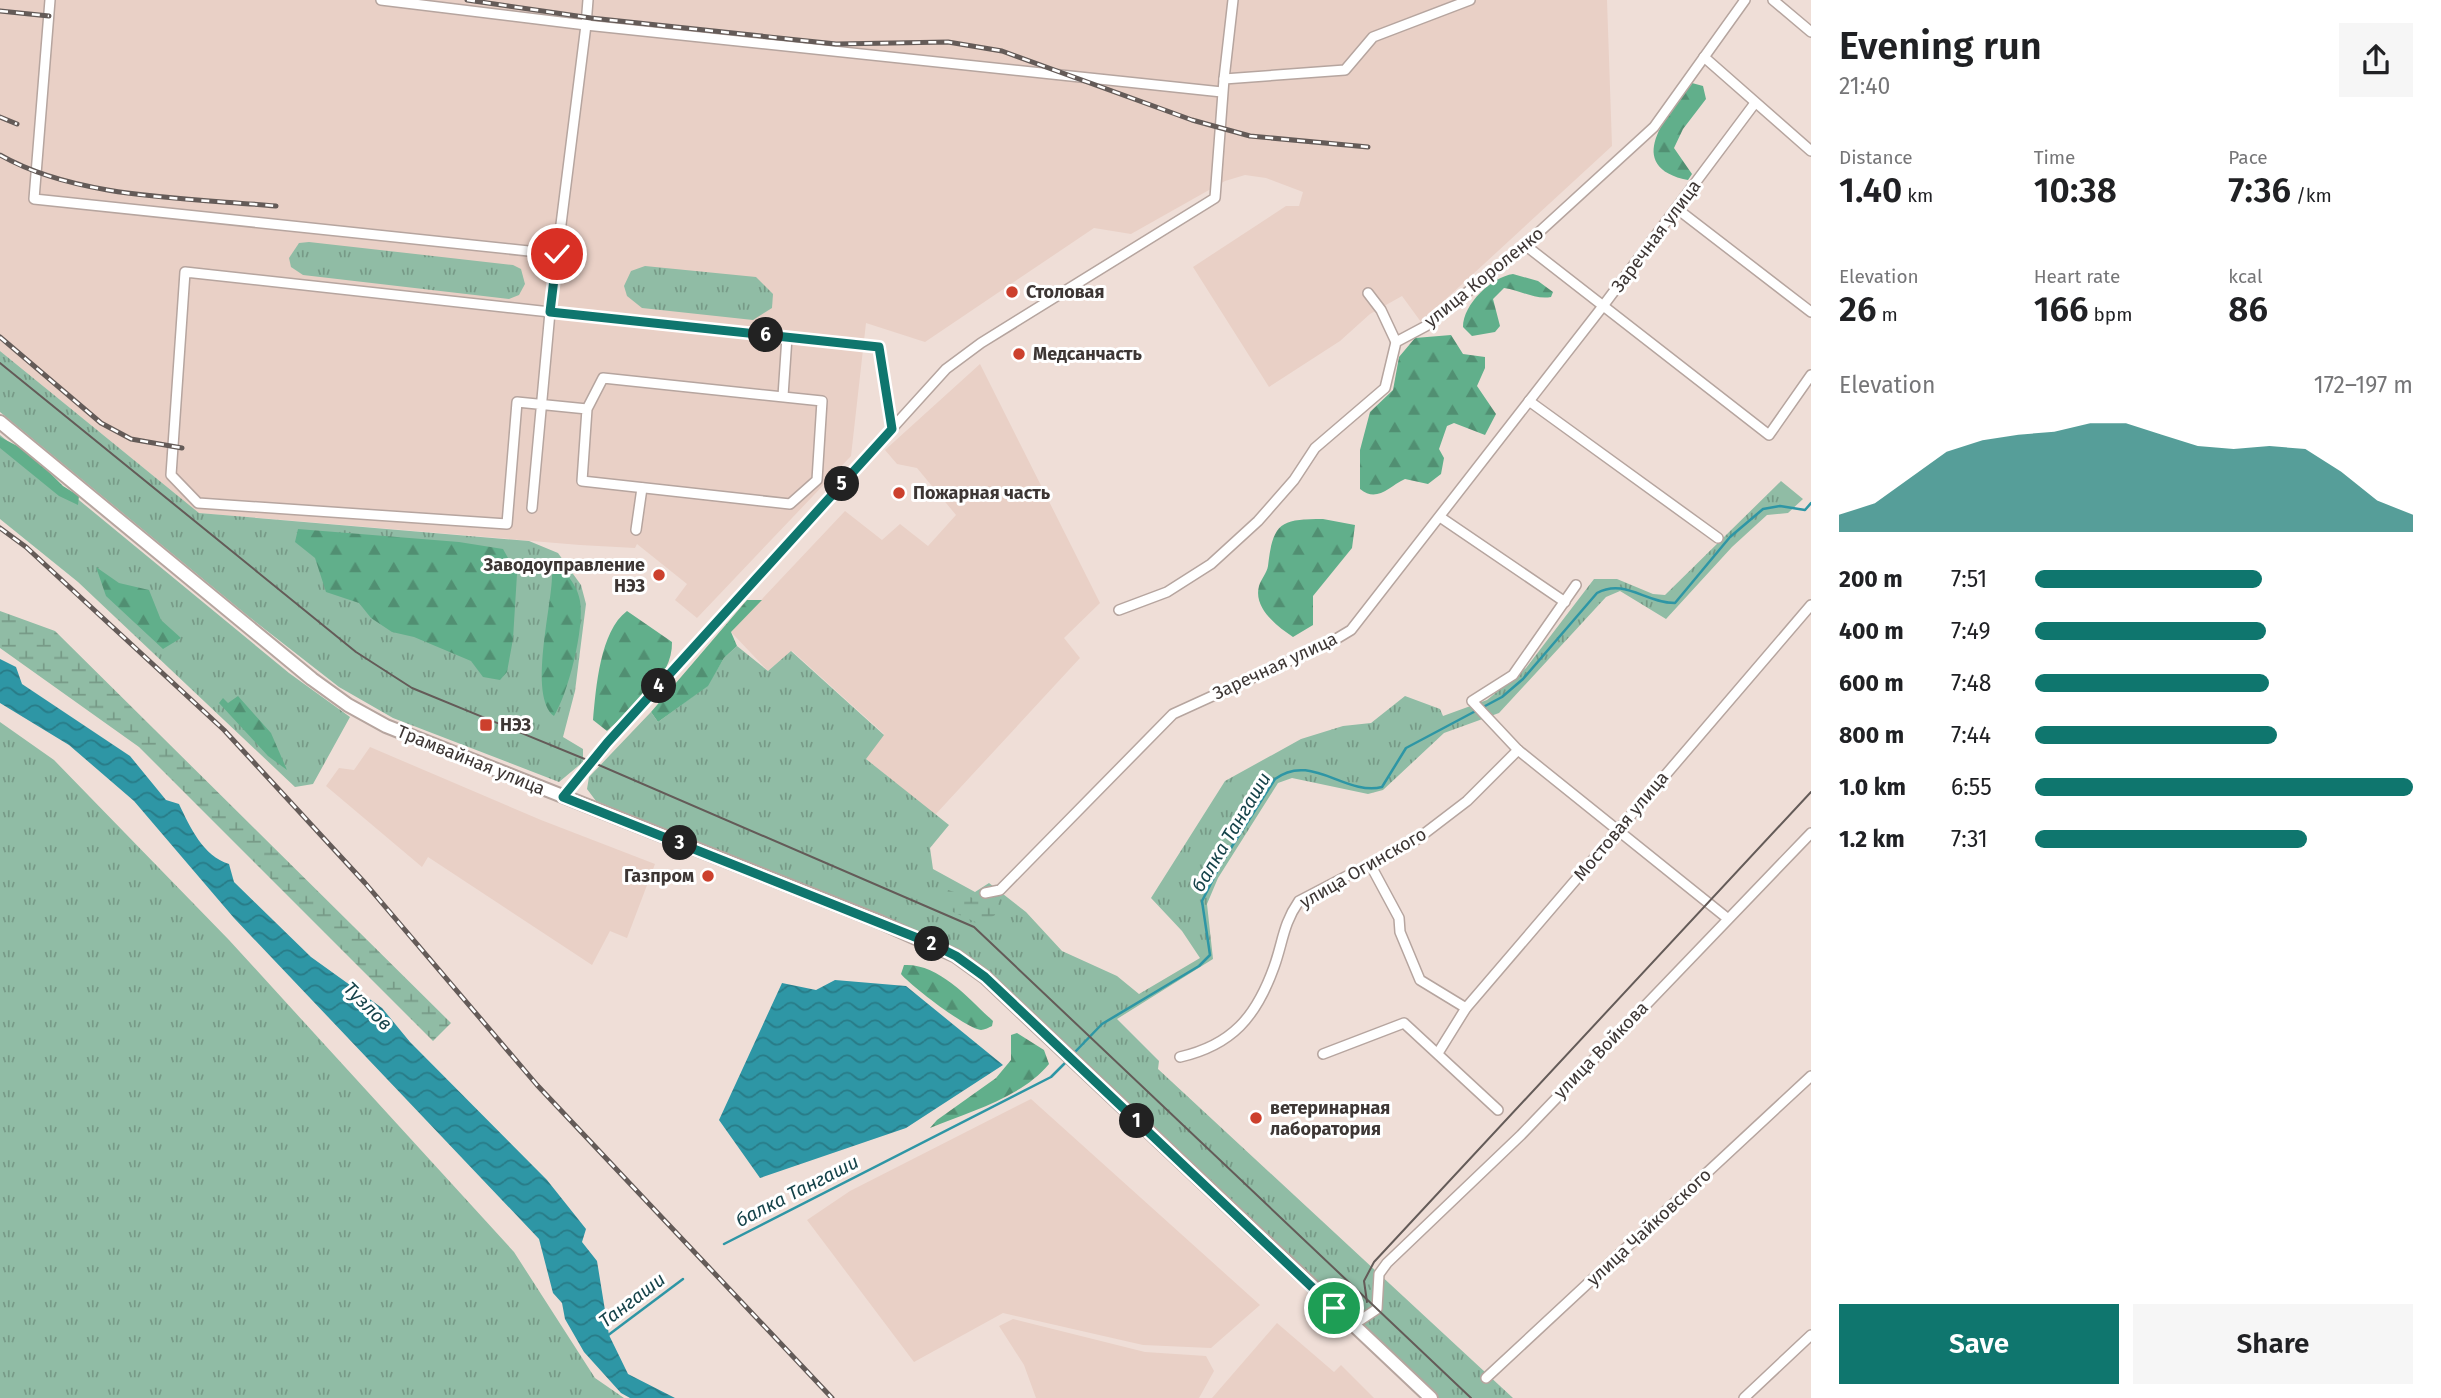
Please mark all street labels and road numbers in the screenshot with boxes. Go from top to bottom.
street label: Заречная улица [1607,176,1705,296]
street label: улица Короленко [1420,222,1548,332]
street label: Заречная улица [1209,628,1341,704]
street label: Трамвайная улица [394,720,548,800]
street label: Мостовая улица [1569,767,1673,885]
street label: улица Огинского [1296,823,1430,913]
street label: улица Войкова [1549,997,1653,1103]
street label: улица Чайковского [1582,1164,1716,1290]

